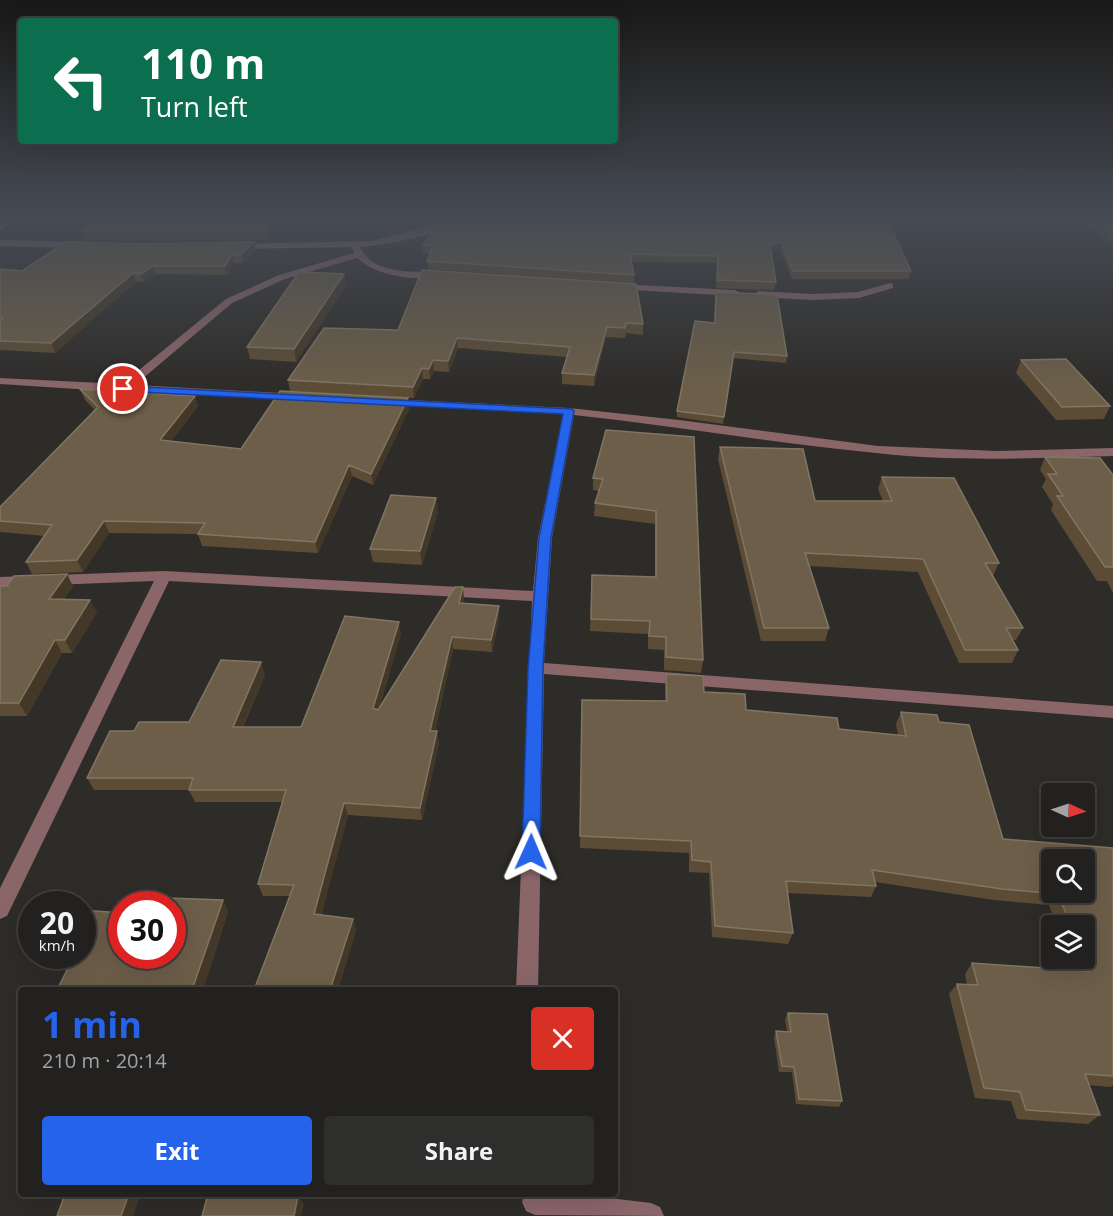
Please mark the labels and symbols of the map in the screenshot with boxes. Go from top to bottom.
pin [97,363,148,414]
north arrow [1041,783,1095,837]
position arrow [499,820,563,884]
speed limit sign: 30 [108,891,186,969]

